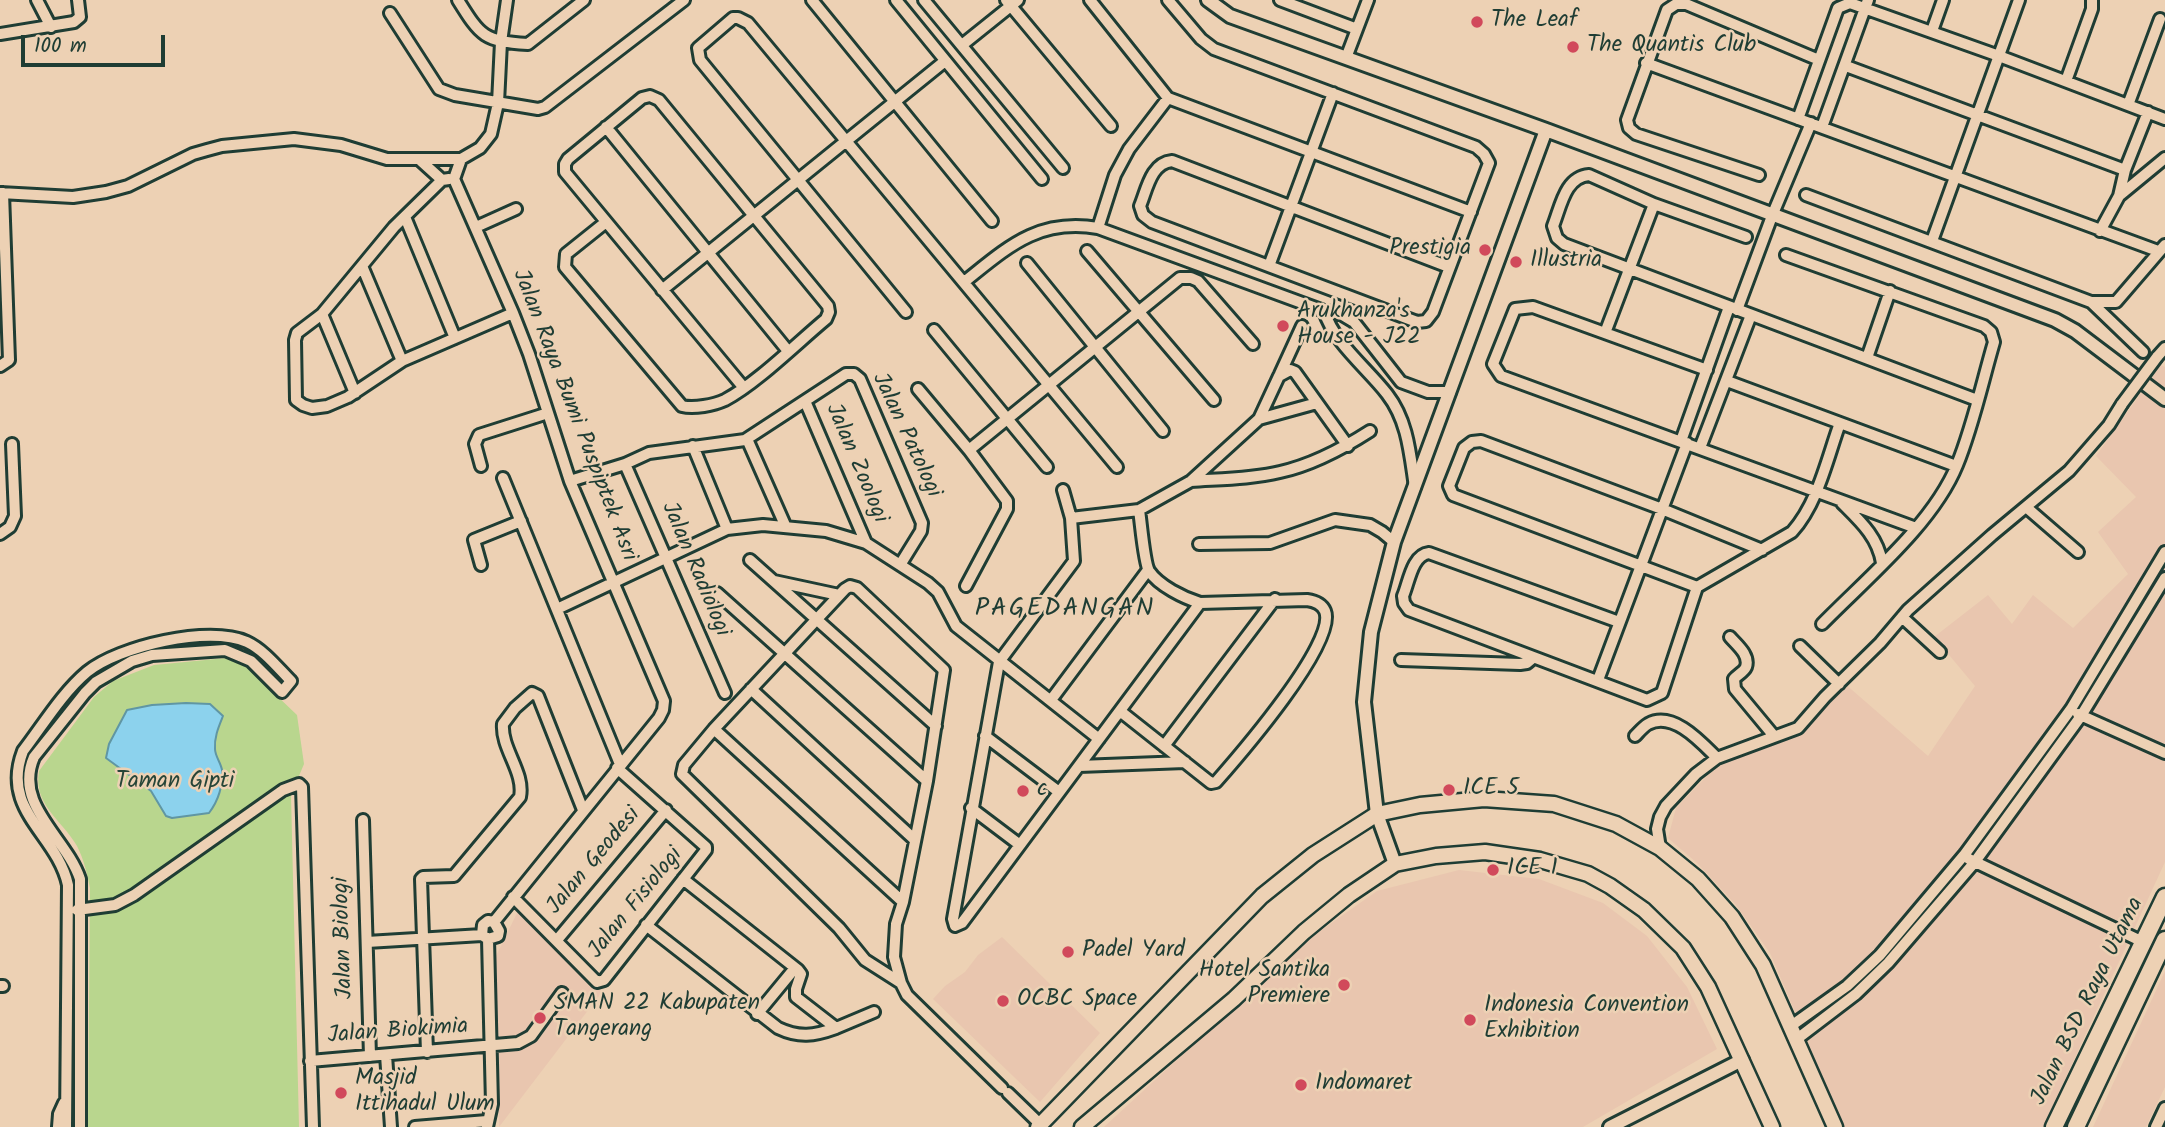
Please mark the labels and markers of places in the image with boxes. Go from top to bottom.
place label: The Leaf [1491,8,1578,36]
marker: The Leaf [1469,14,1485,30]
place label: The Quantis Club [1587,33,1756,61]
marker: The Quantis Club [1565,39,1581,55]
place label: Prestigia [1389,236,1471,264]
marker: Prestigia [1477,242,1493,258]
place label: Illustria [1530,248,1602,276]
marker: Illustria [1508,254,1524,270]
place label: Arukhanza's House - J22 [1297,299,1421,353]
marker: Arukhanza's House - J22 [1275,318,1291,334]
place label: ICE 5 [1463,776,1519,804]
place label: c [1037,777,1047,805]
marker: ICE 5 [1441,782,1457,798]
marker: c [1015,783,1031,799]
place label: ICE 1 [1507,856,1558,884]
marker: ICE 1 [1485,862,1501,878]
place label: Padel Yard [1082,938,1185,966]
marker: Padel Yard [1060,944,1076,960]
place label: Hotel Santika Premiere [1199,958,1330,1012]
marker: Hotel Santika Premiere [1336,977,1352,993]
place label: OCBC Space [1017,987,1137,1015]
place label: SMAN 22 Kabupaten Tangerang [554,991,760,1045]
marker: OCBC Space [995,993,1011,1009]
place label: Indonesia Convention Exhibition [1484,993,1689,1047]
marker: SMAN 22 Kabupaten Tangerang [532,1010,548,1026]
marker: Indonesia Convention Exhibition [1462,1012,1478,1028]
place label: Masjid Ittihadul Ulum [355,1066,495,1120]
place label: Indomaret [1315,1071,1412,1099]
marker: Indomaret [1293,1077,1309,1093]
marker: Masjid Ittihadul Ulum [333,1085,349,1101]

